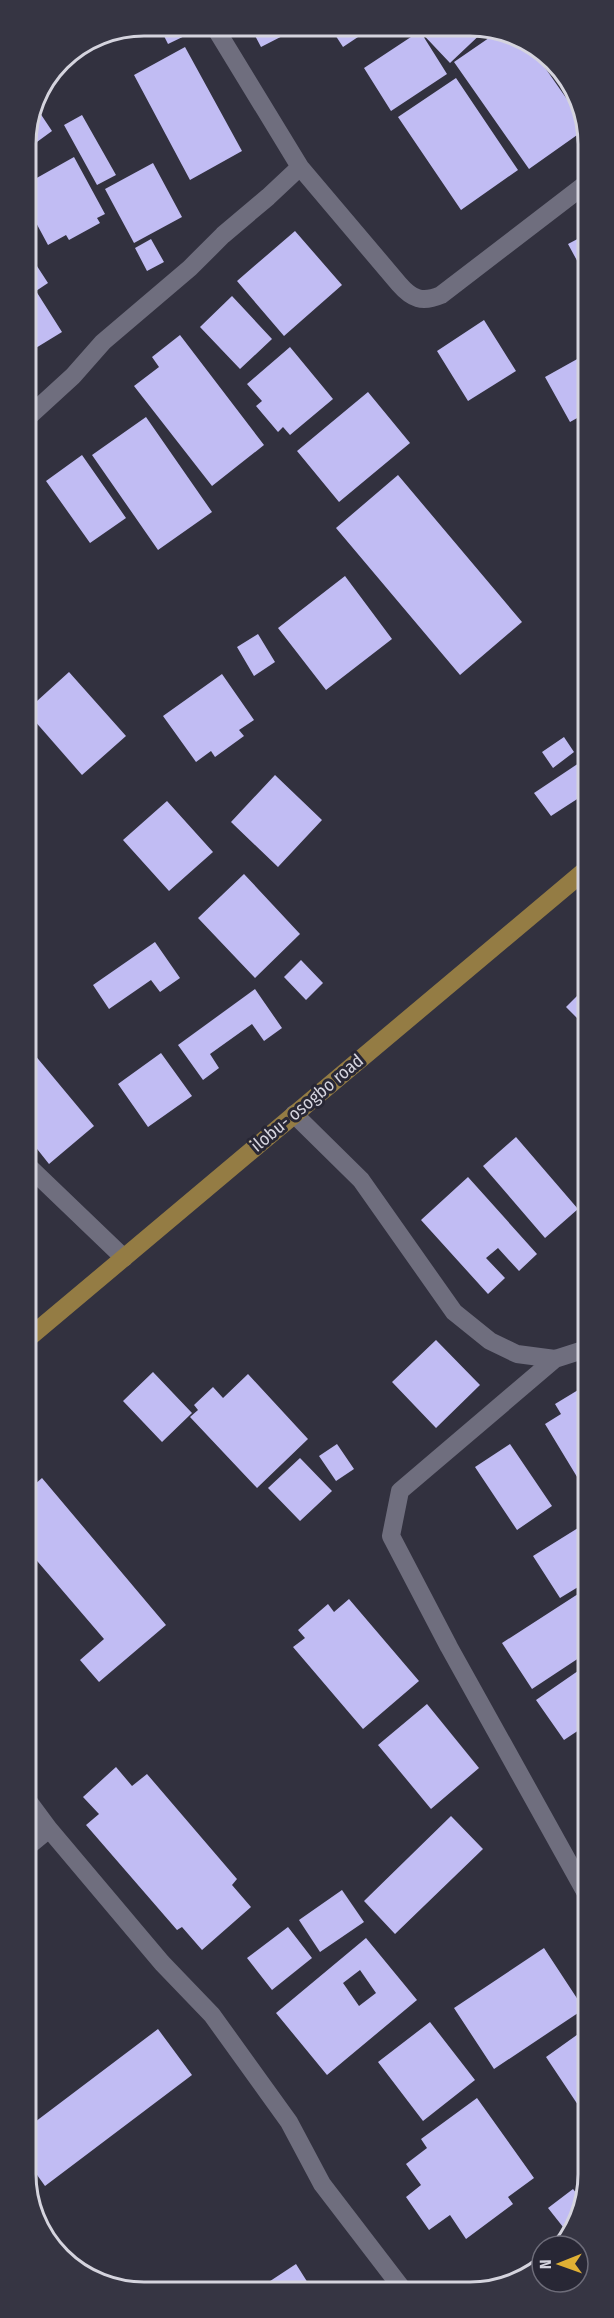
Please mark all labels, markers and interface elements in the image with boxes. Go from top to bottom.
street label: ilobu- osogbo road [246,1049,368,1157]
north arrow [530,2234,590,2294]
text: N [536,2259,555,2269]

